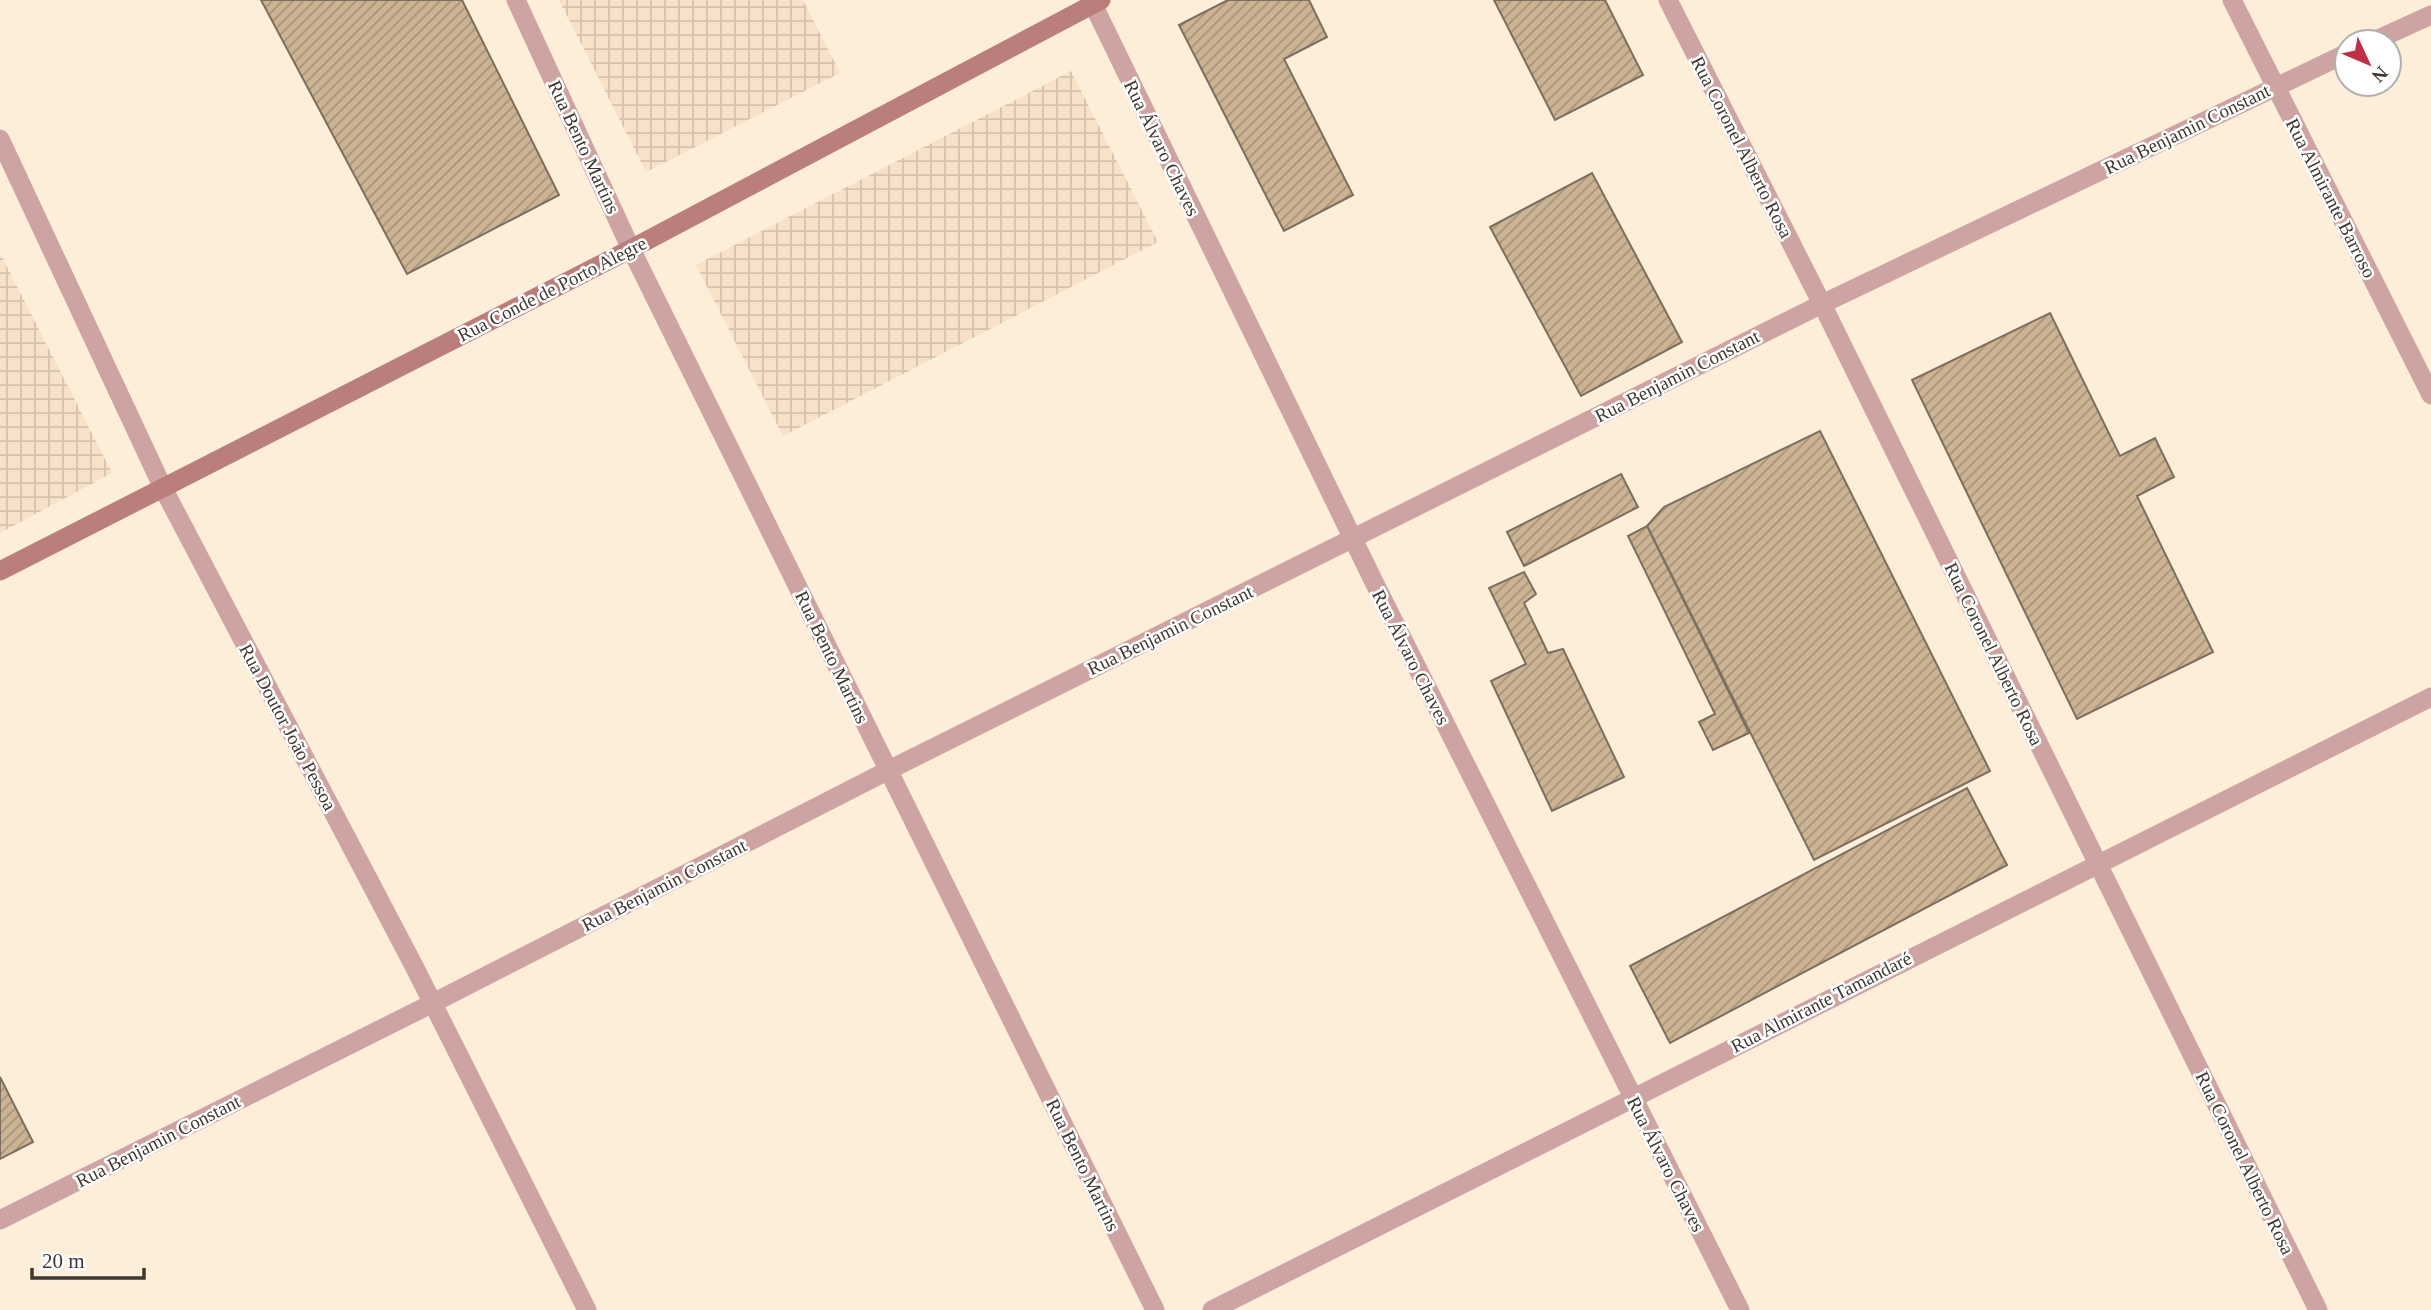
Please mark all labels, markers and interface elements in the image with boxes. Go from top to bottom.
north arrow [2333,28,2403,98]
street label: Rua Coronel Alberto Rosa [1687,53,1797,242]
text: N [2367,62,2392,87]
street label: Rua Bento Martins [544,77,624,217]
street label: Rua Álvaro Chaves [1120,77,1204,219]
street label: Rua Benjamin Constant [2101,79,2274,178]
street label: Rua Almirante Barroso [2282,115,2380,281]
street label: Rua Conde de Porto Alegre [454,232,650,346]
street label: Rua Benjamin Constant [1591,325,1763,427]
street label: Rua Coronel Alberto Rosa [1940,559,2048,749]
street label: Rua Benjamin Constant [1084,580,1257,679]
street label: Rua Álvaro Chaves [1368,586,1454,728]
street label: Rua Bento Martins [791,587,873,727]
street label: Rua Doutor João Pessoa [235,640,341,814]
street label: Rua Benjamin Constant [578,834,750,936]
street label: Rua Almirante Tamandaré [1727,947,1915,1057]
street label: Rua Coronel Alberto Rosa [2191,1068,2299,1258]
street label: Rua Benjamin Constant [72,1090,244,1192]
street label: Rua Álvaro Chaves [1623,1093,1709,1235]
street label: Rua Bento Martins [1042,1095,1124,1235]
scale bar [32,1236,144,1280]
text: 20 m [42,1249,85,1273]

